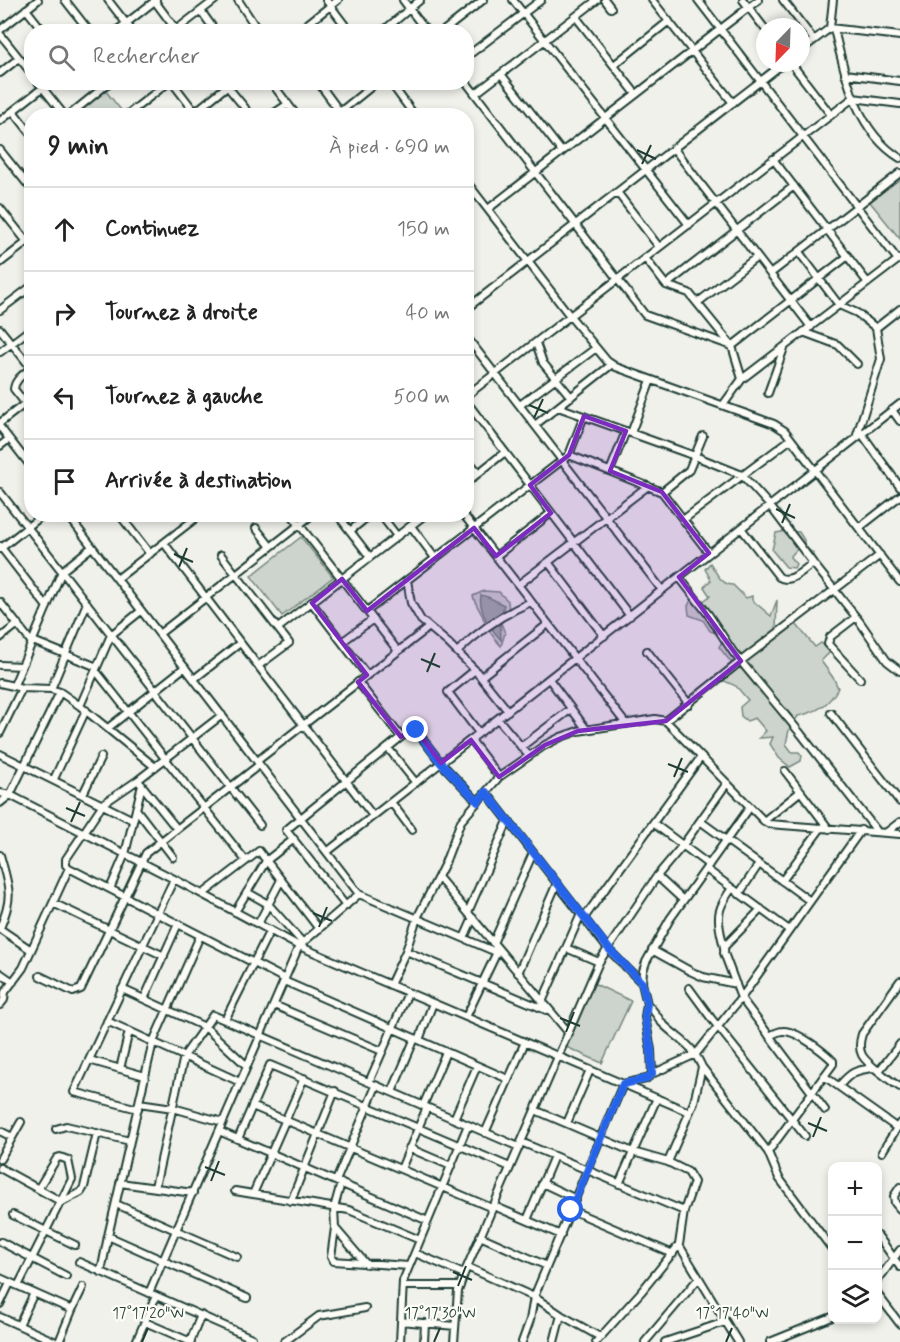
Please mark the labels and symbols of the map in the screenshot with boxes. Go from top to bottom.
north arrow [756,18,810,72]
route end [402,716,428,742]
route start [557,1196,583,1222]
text: 17°17'20"W [112,1304,184,1324]
text: 17°17'30"W [404,1304,476,1324]
text: 17°17'40"W [695,1304,769,1324]

